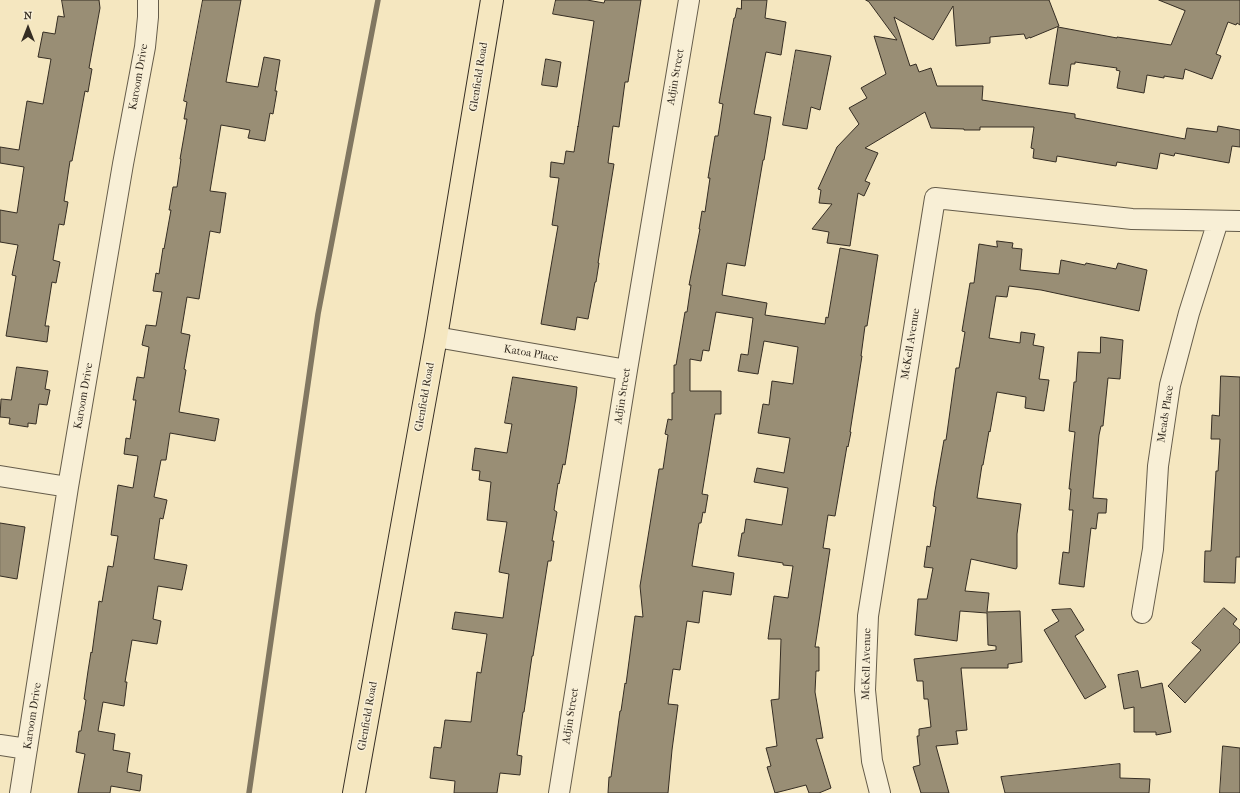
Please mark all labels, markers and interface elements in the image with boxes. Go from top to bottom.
north arrow [8,8,48,48]
text: N [24,9,32,22]
street label: Glenfield Road [467,41,491,113]
street label: Karoom Drive [127,43,151,111]
street label: Adjin Street [665,48,687,106]
street label: McKell Avenue [899,307,923,381]
street label: Katoa Place [503,343,559,365]
street label: Glenfield Road [412,361,438,433]
street label: Karoom Drive [72,362,96,430]
street label: Adjin Street [612,367,634,425]
street label: Meads Place [1155,384,1177,444]
street label: McKell Avenue [860,628,874,700]
street label: Glenfield Road [355,680,381,752]
street label: Karoom Drive [21,682,45,750]
street label: Adjin Street [560,687,582,745]

